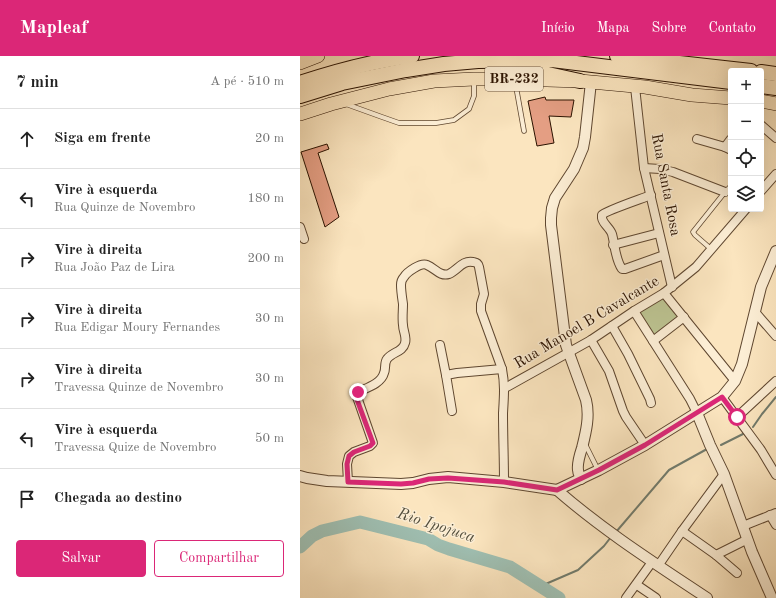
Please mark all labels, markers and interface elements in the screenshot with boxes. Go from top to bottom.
text: Mapleaf [20,19,88,38]
text: Início [541,21,575,35]
text: Mapa [597,21,629,35]
text: Sobre [651,21,686,35]
text: Contato [708,21,756,35]
road number: BR-232 [485,67,543,91]
map controls [728,68,764,212]
button: + [728,68,764,104]
text: 7 min [16,74,59,91]
text: A pé · 510 m [210,75,284,88]
button: − [728,104,764,140]
icon: ahead [16,128,38,150]
text: Siga em frente [54,131,151,146]
text: 20 m [255,132,284,145]
street label: Rua Santa Rosa [648,132,682,238]
button: locate [728,140,764,176]
button: layers [728,176,764,212]
text: Vire à esquerda [54,183,158,198]
icon: left [16,188,38,210]
text: 180 m [247,192,284,205]
text: Rua Quinze de Novembro [54,201,196,214]
text: Vire à direita [54,243,142,258]
icon: right [16,248,38,270]
text: 200 m [247,252,284,265]
text: Rua João Paz de Lira [54,261,175,274]
street label: Rua Manoel B Cavalcante [512,274,662,372]
text: Vire à direita [54,303,142,318]
icon: right [16,308,38,330]
text: 30 m [255,312,284,325]
text: Rua Edigar Moury Fernandes [54,321,220,334]
text: Vire à direita [54,363,142,378]
icon: right [16,368,38,390]
text: 30 m [255,372,284,385]
text: Travessa Quinze de Novembro [54,381,223,394]
route end [349,383,367,401]
route start [728,408,746,426]
text: Vire à esquerda [54,423,158,438]
icon: left [16,428,38,450]
text: 50 m [255,432,284,445]
text: Travessa Quize de Novembro [54,441,216,454]
icon: arrive [16,488,38,510]
text: Chegada ao destino [54,491,182,506]
water label: Rio Ipojuca [394,506,477,546]
button: Salvar [16,540,146,577]
button: Compartilhar [154,540,284,577]

